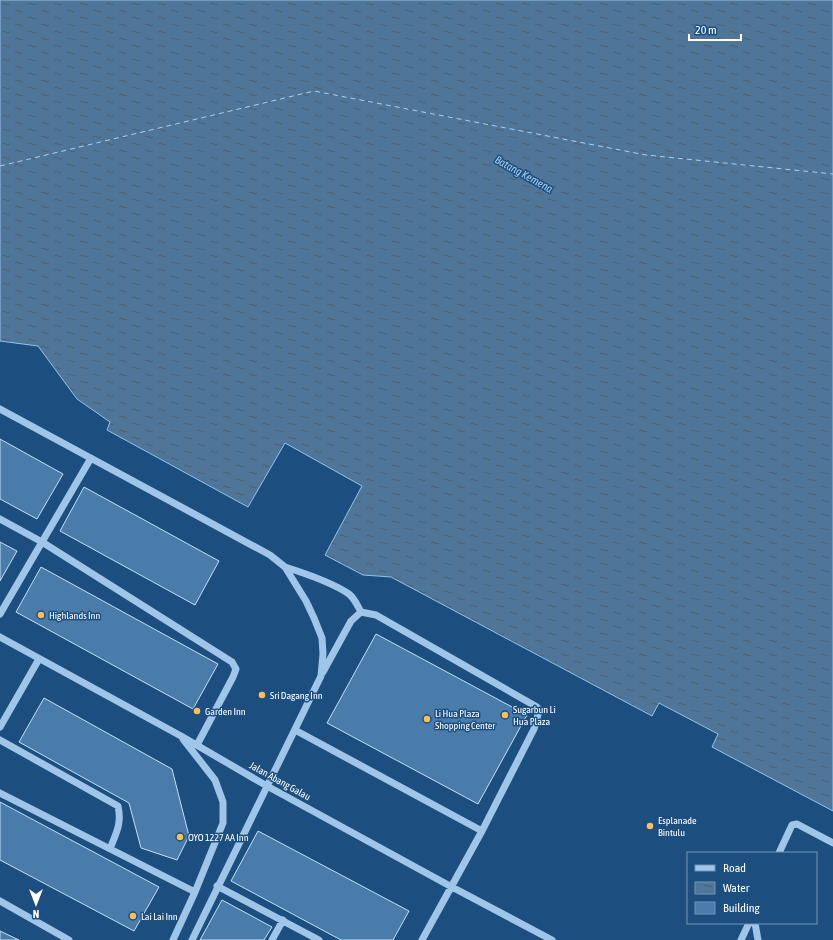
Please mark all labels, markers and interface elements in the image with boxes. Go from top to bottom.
scale bar [689,16,741,42]
text: 20 m [695,23,717,37]
water label: Batang Kemena [493,153,555,195]
marker: Highlands Inn [36,610,46,620]
place label: Highlands Inn [49,610,100,621]
marker: Sri Dagang Inn [257,690,267,700]
place label: Sri Dagang Inn [270,690,323,701]
place label: Sugarbun Li Hua Plaza [513,704,556,727]
marker: Garden Inn [192,706,202,716]
place label: Garden Inn [205,706,246,717]
place label: Li Hua Plaza Shopping Center [435,708,496,731]
marker: Sugarbun Li Hua Plaza [500,710,510,720]
marker: Li Hua Plaza Shopping Center [422,714,432,724]
street label: Jalan Abang Galau [247,760,313,802]
place label: Esplanade Bintulu [658,815,697,838]
marker: Esplanade Bintulu [645,821,655,831]
marker: OYO 1227 AA Inn [175,832,185,842]
place label: OYO 1227 AA Inn [188,832,249,843]
legend [687,852,817,924]
text: Road [723,861,746,875]
text: Water [723,881,750,895]
north arrow [16,884,56,924]
text: Building [723,901,761,915]
text: N [33,908,39,920]
marker: Lai Lai Inn [128,911,138,921]
place label: Lai Lai Inn [141,911,178,922]

